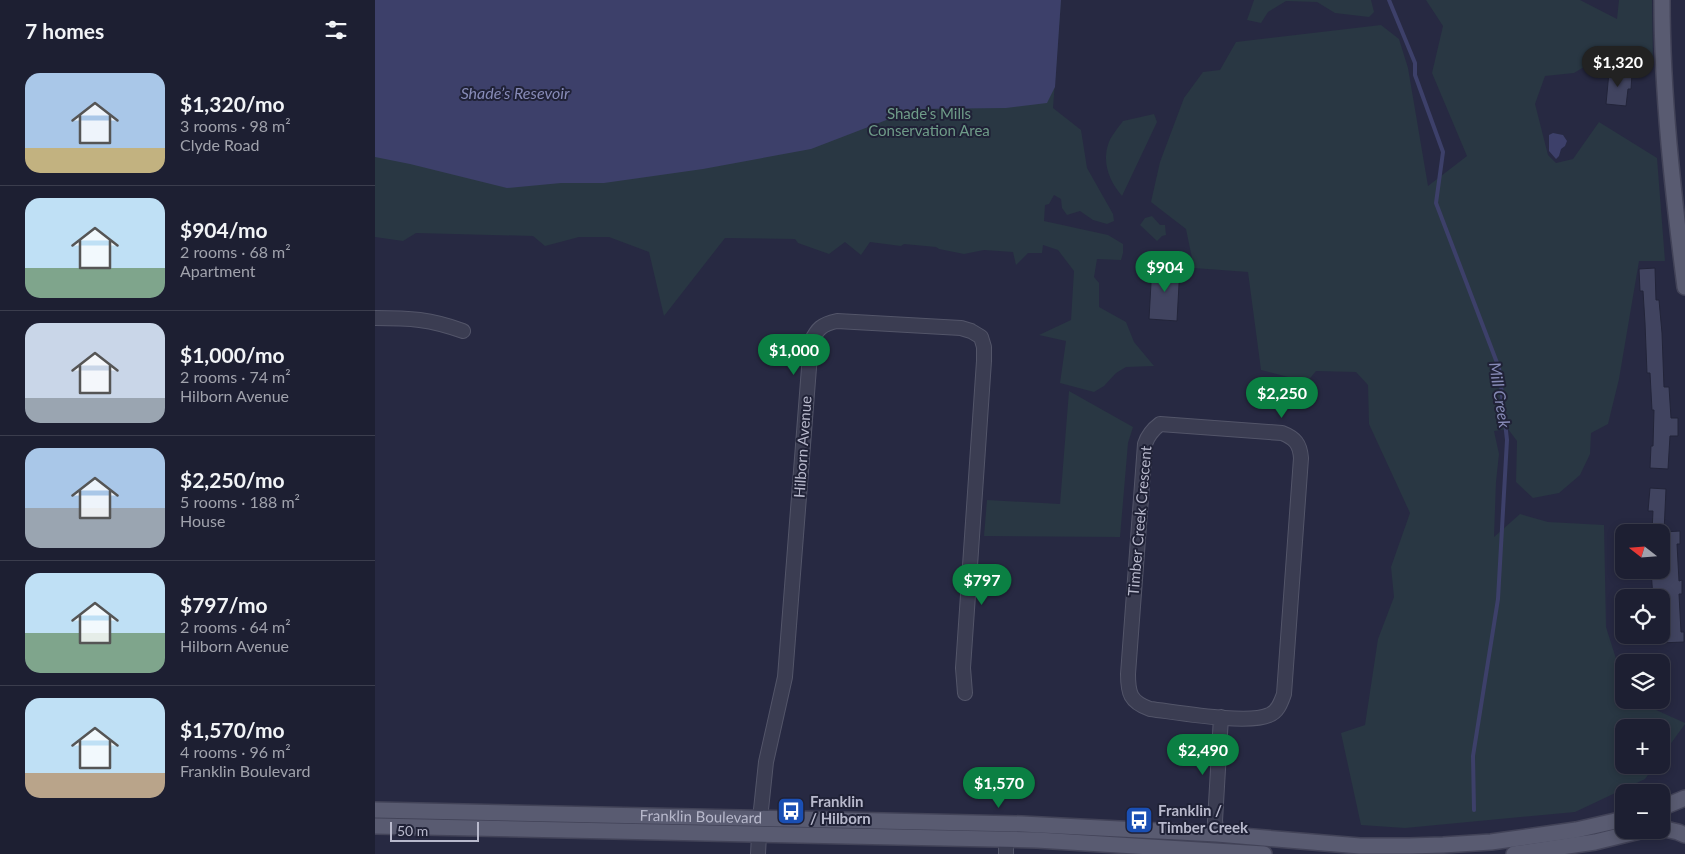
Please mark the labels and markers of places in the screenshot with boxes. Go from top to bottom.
pin: $1,320 [1577,46,1659,88]
pin: $904 [1135,250,1195,293]
pin: $1,000 [753,334,835,376]
pin: $2,250 [1241,376,1323,419]
pin: $797 [952,564,1012,606]
pin: $2,490 [1162,734,1244,776]
pin: $1,570 [958,766,1040,809]
place label: Franklin / Hilborn [810,792,871,827]
bus stop icon: Franklin / Hilborn [776,796,806,826]
place label: Franklin / Timber Creek [1158,801,1249,836]
bus stop icon: Franklin / Timber Creek [1124,805,1154,835]

